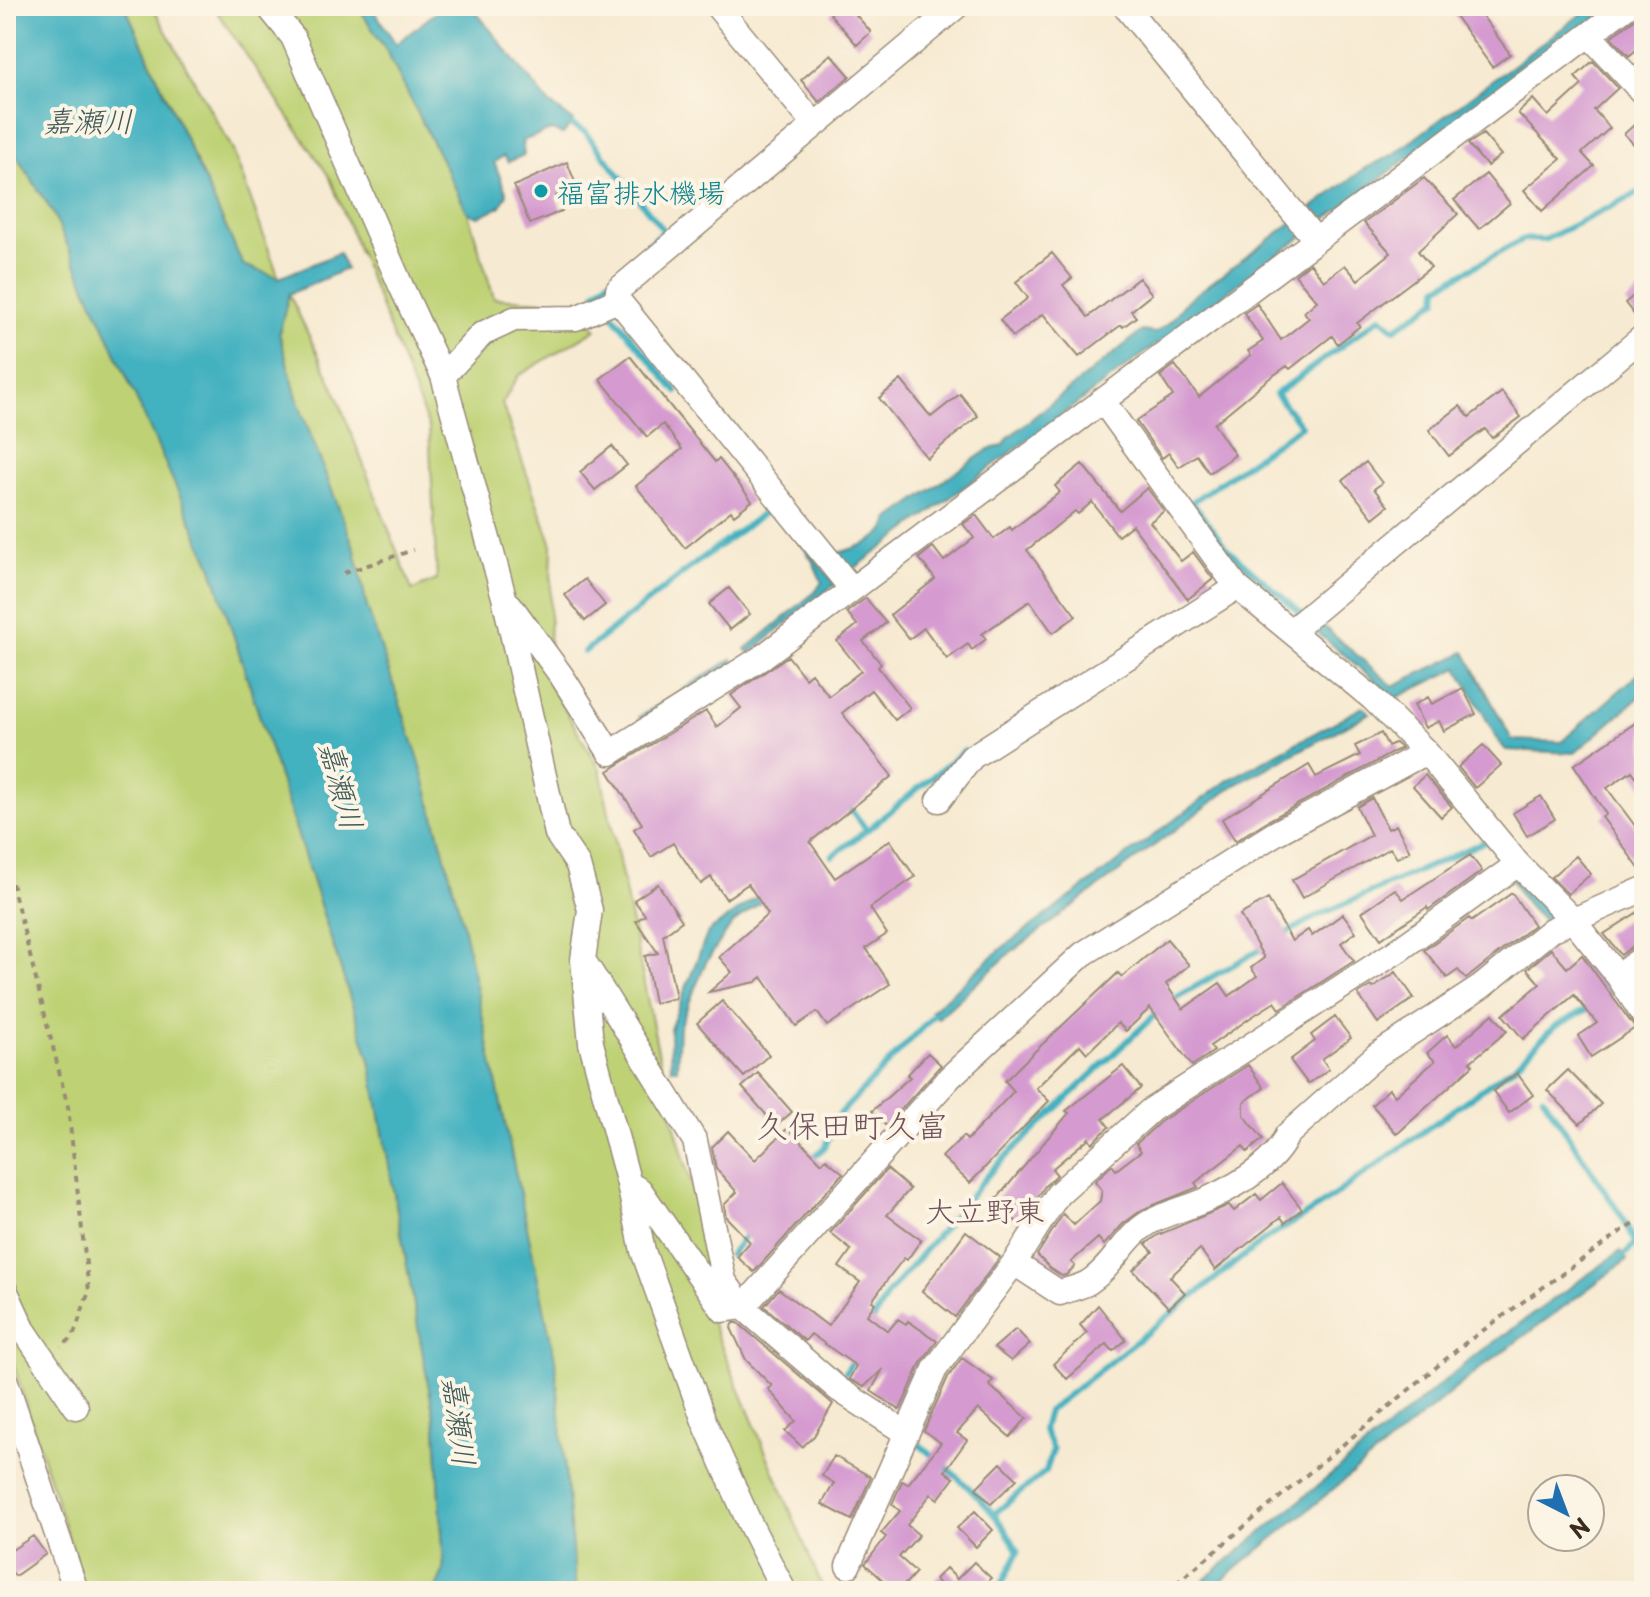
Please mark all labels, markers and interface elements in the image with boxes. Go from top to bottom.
water label: 嘉瀬川 [43,97,133,142]
place label: 福富排水機場 [557,170,725,213]
marker: 福富排水機場 [532,182,550,200]
water label: 嘉瀬川 [310,736,376,834]
district label: 久保田町久富 [756,1100,948,1148]
district label: 大立野東 [925,1187,1045,1232]
water label: 嘉瀬川 [433,1374,489,1468]
north arrow [1526,1473,1606,1553]
text: N [1563,1511,1598,1547]

